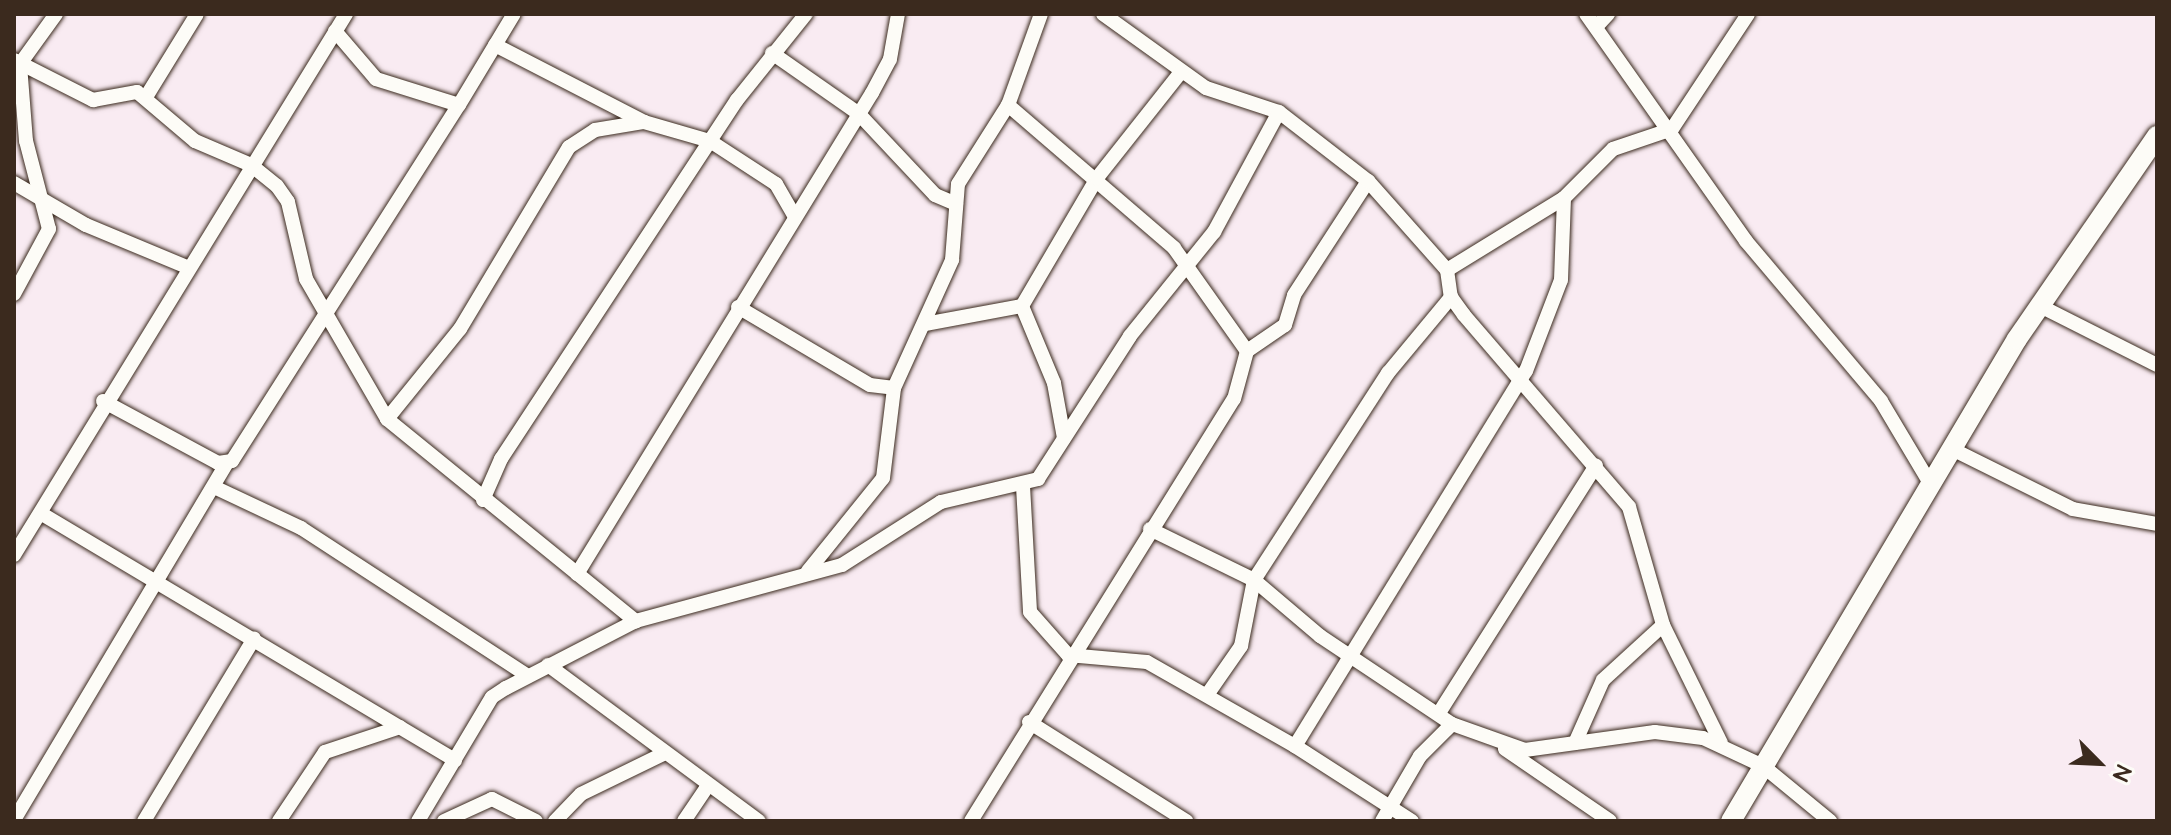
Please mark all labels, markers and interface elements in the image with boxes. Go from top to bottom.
north arrow [2059,723,2139,803]
text: N [2104,760,2138,786]

